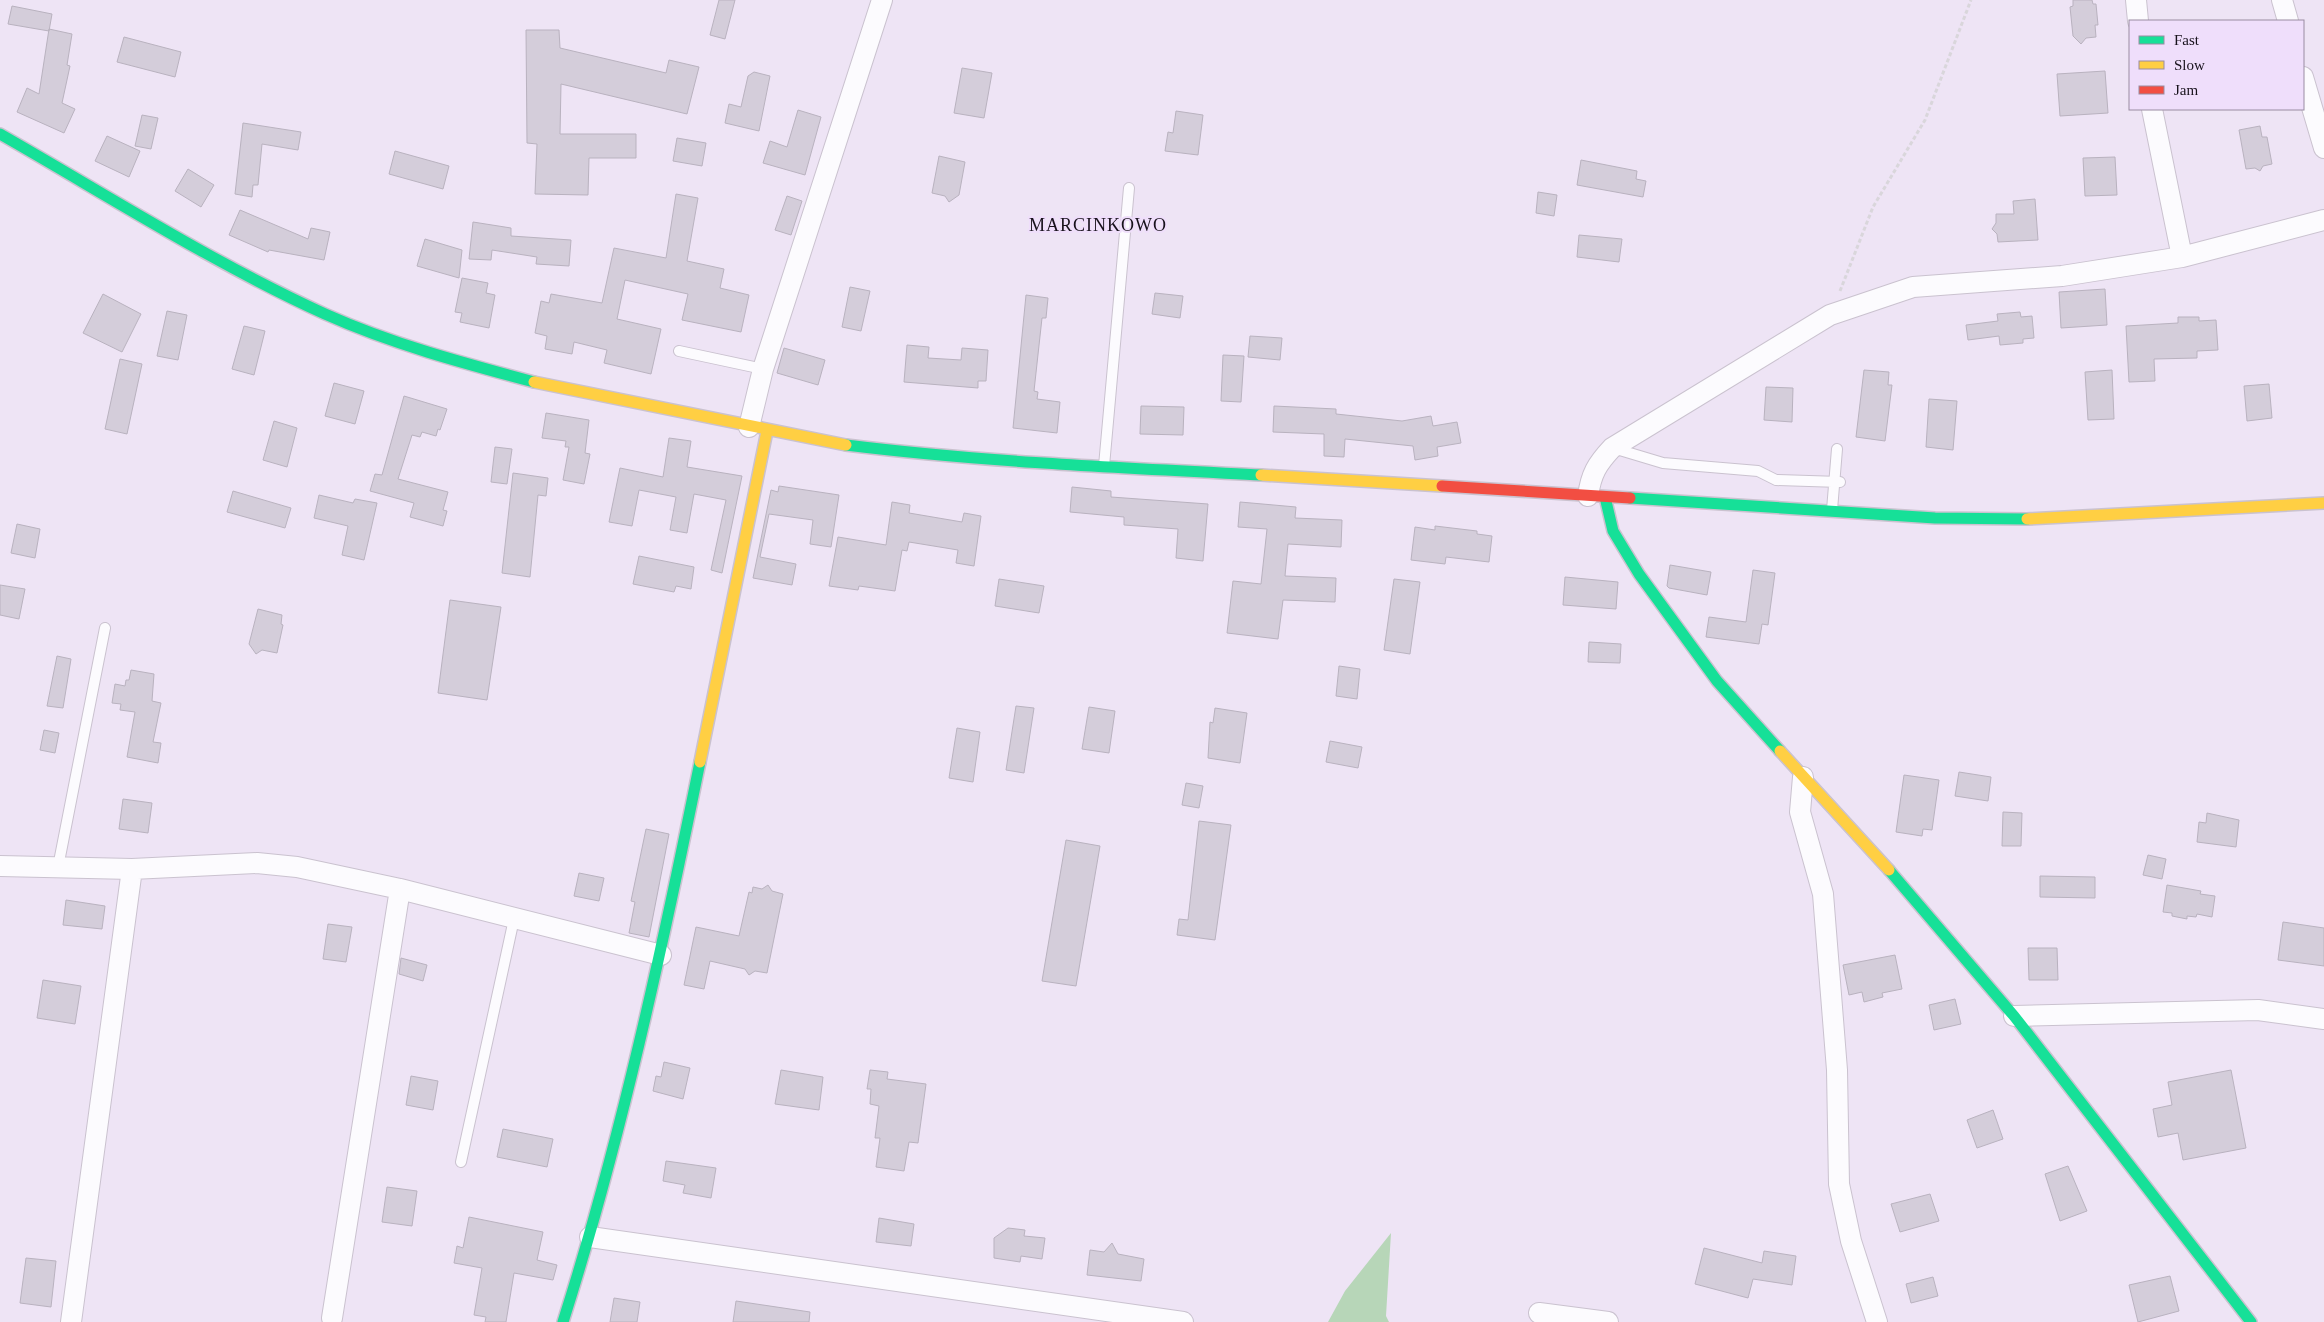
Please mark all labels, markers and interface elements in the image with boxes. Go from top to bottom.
legend [2129,20,2304,110]
text: Fast [2174,32,2200,48]
text: Slow [2174,57,2205,73]
text: Jam [2174,82,2198,98]
district label: MARCINKOWO [1029,215,1167,235]

